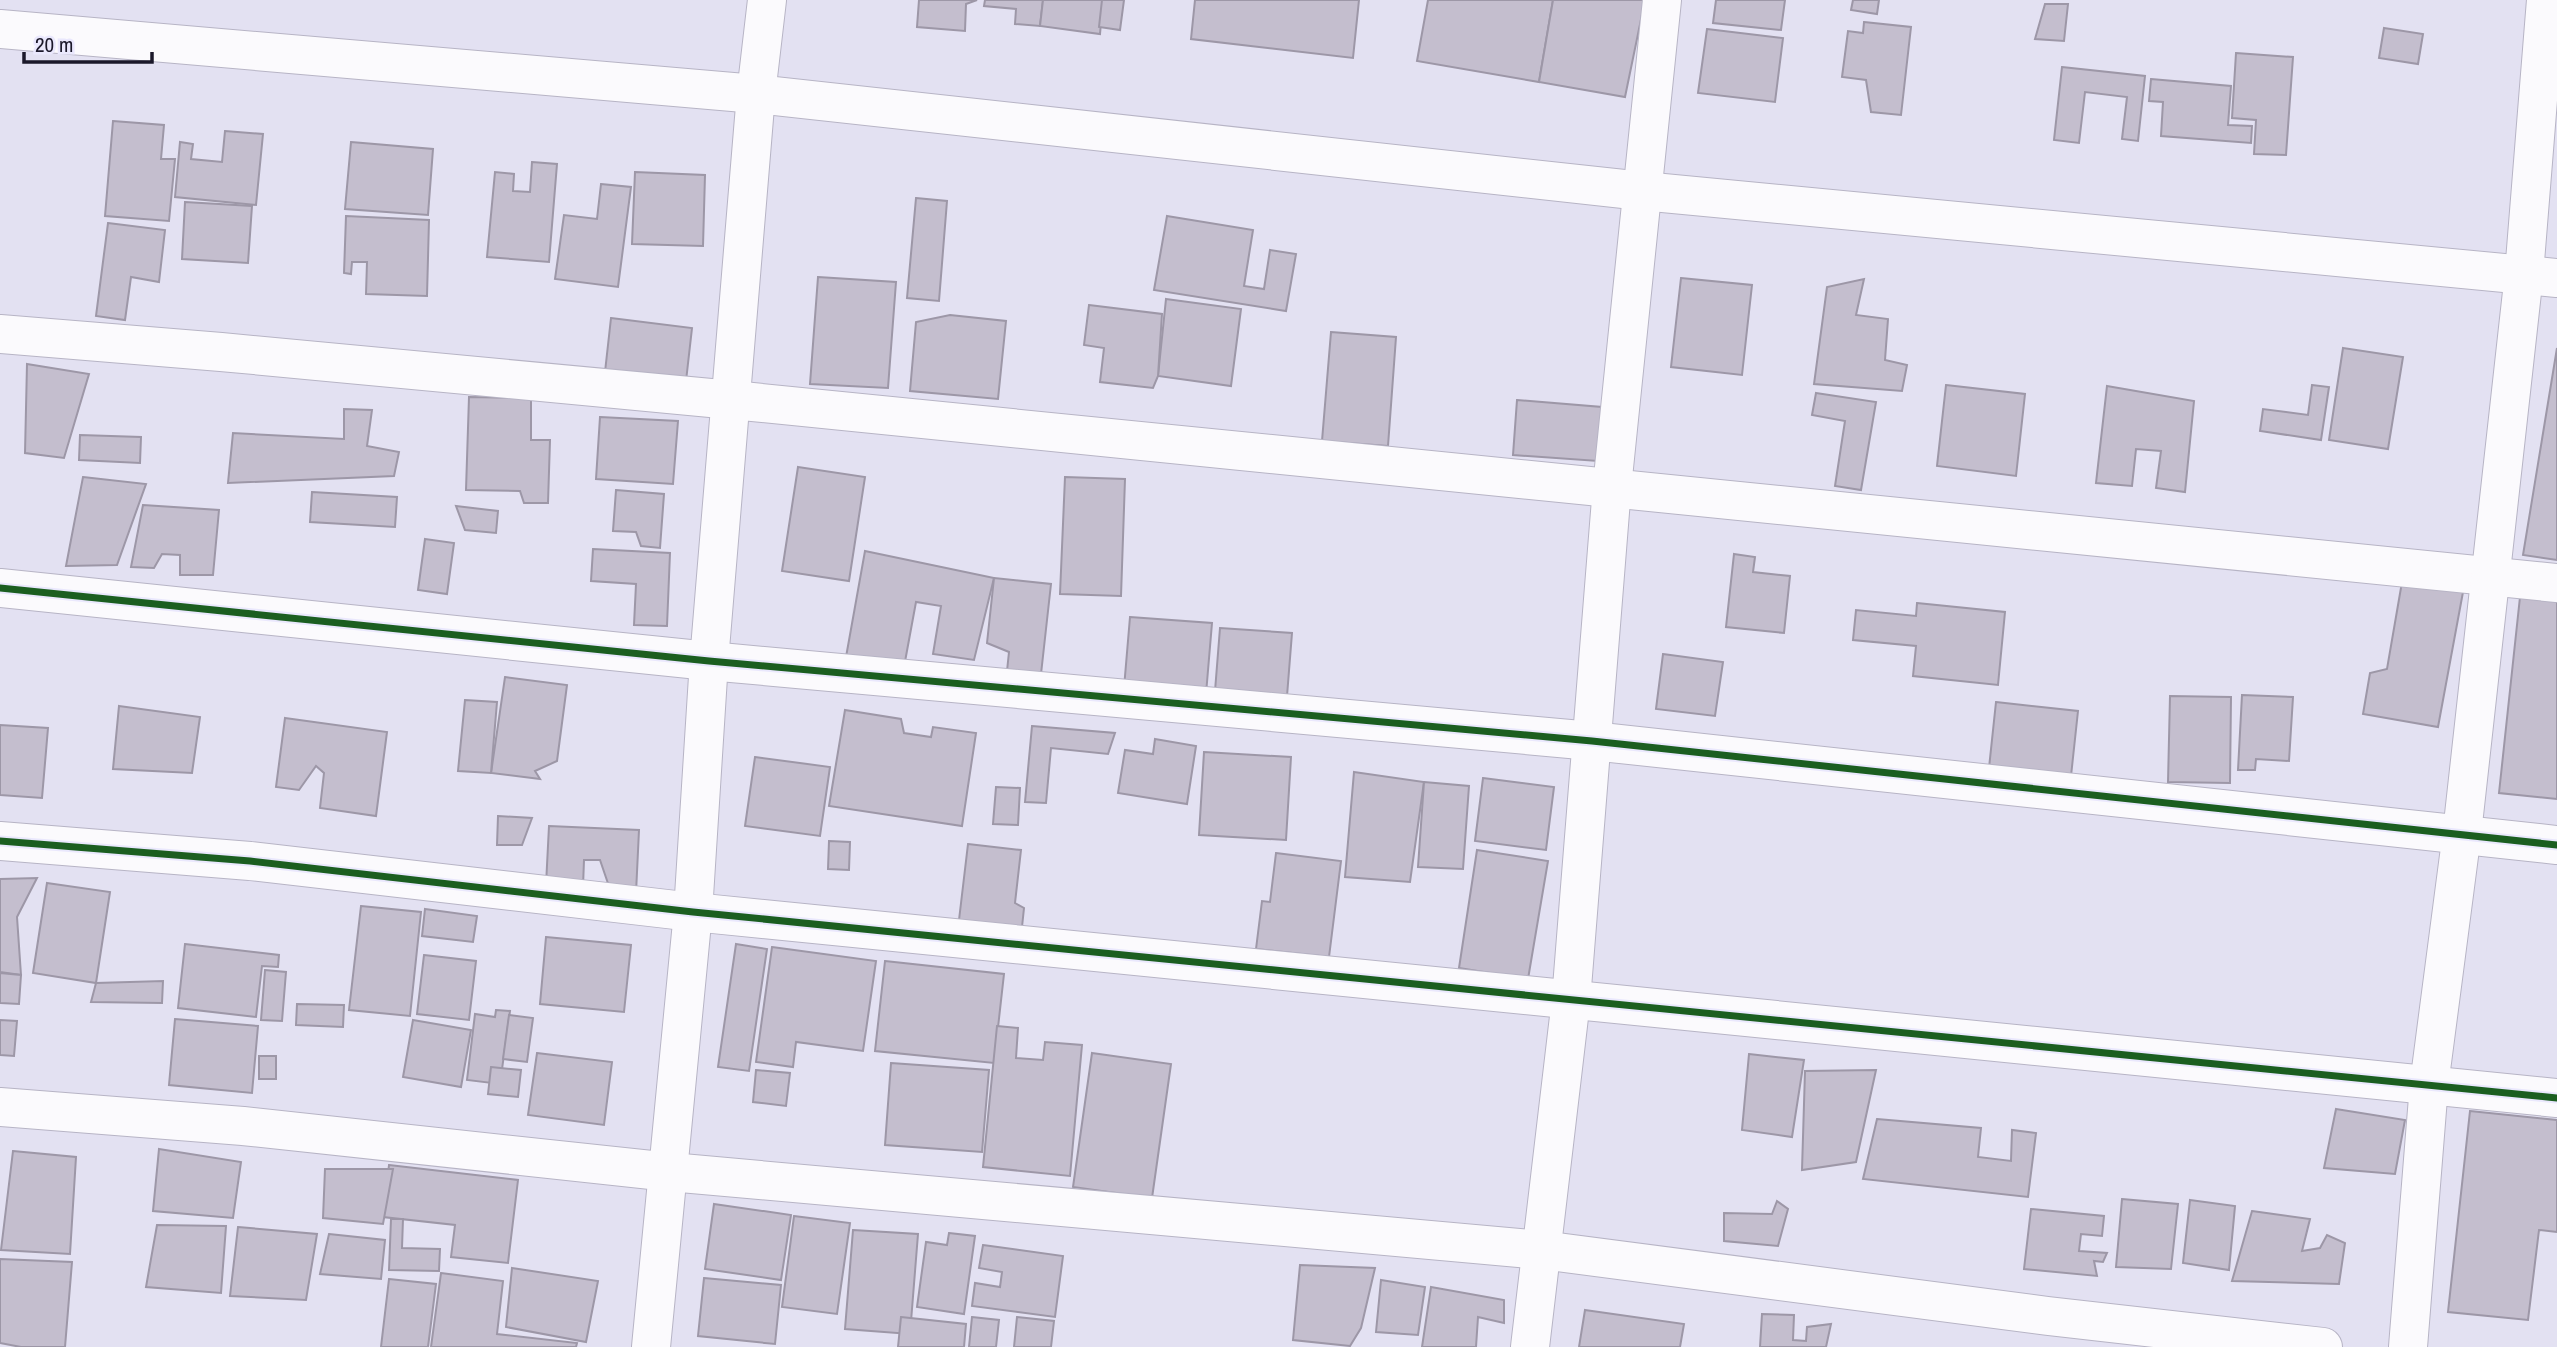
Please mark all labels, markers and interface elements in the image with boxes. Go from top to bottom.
scale bar [24,21,152,65]
text: 20 m [35,30,73,59]

